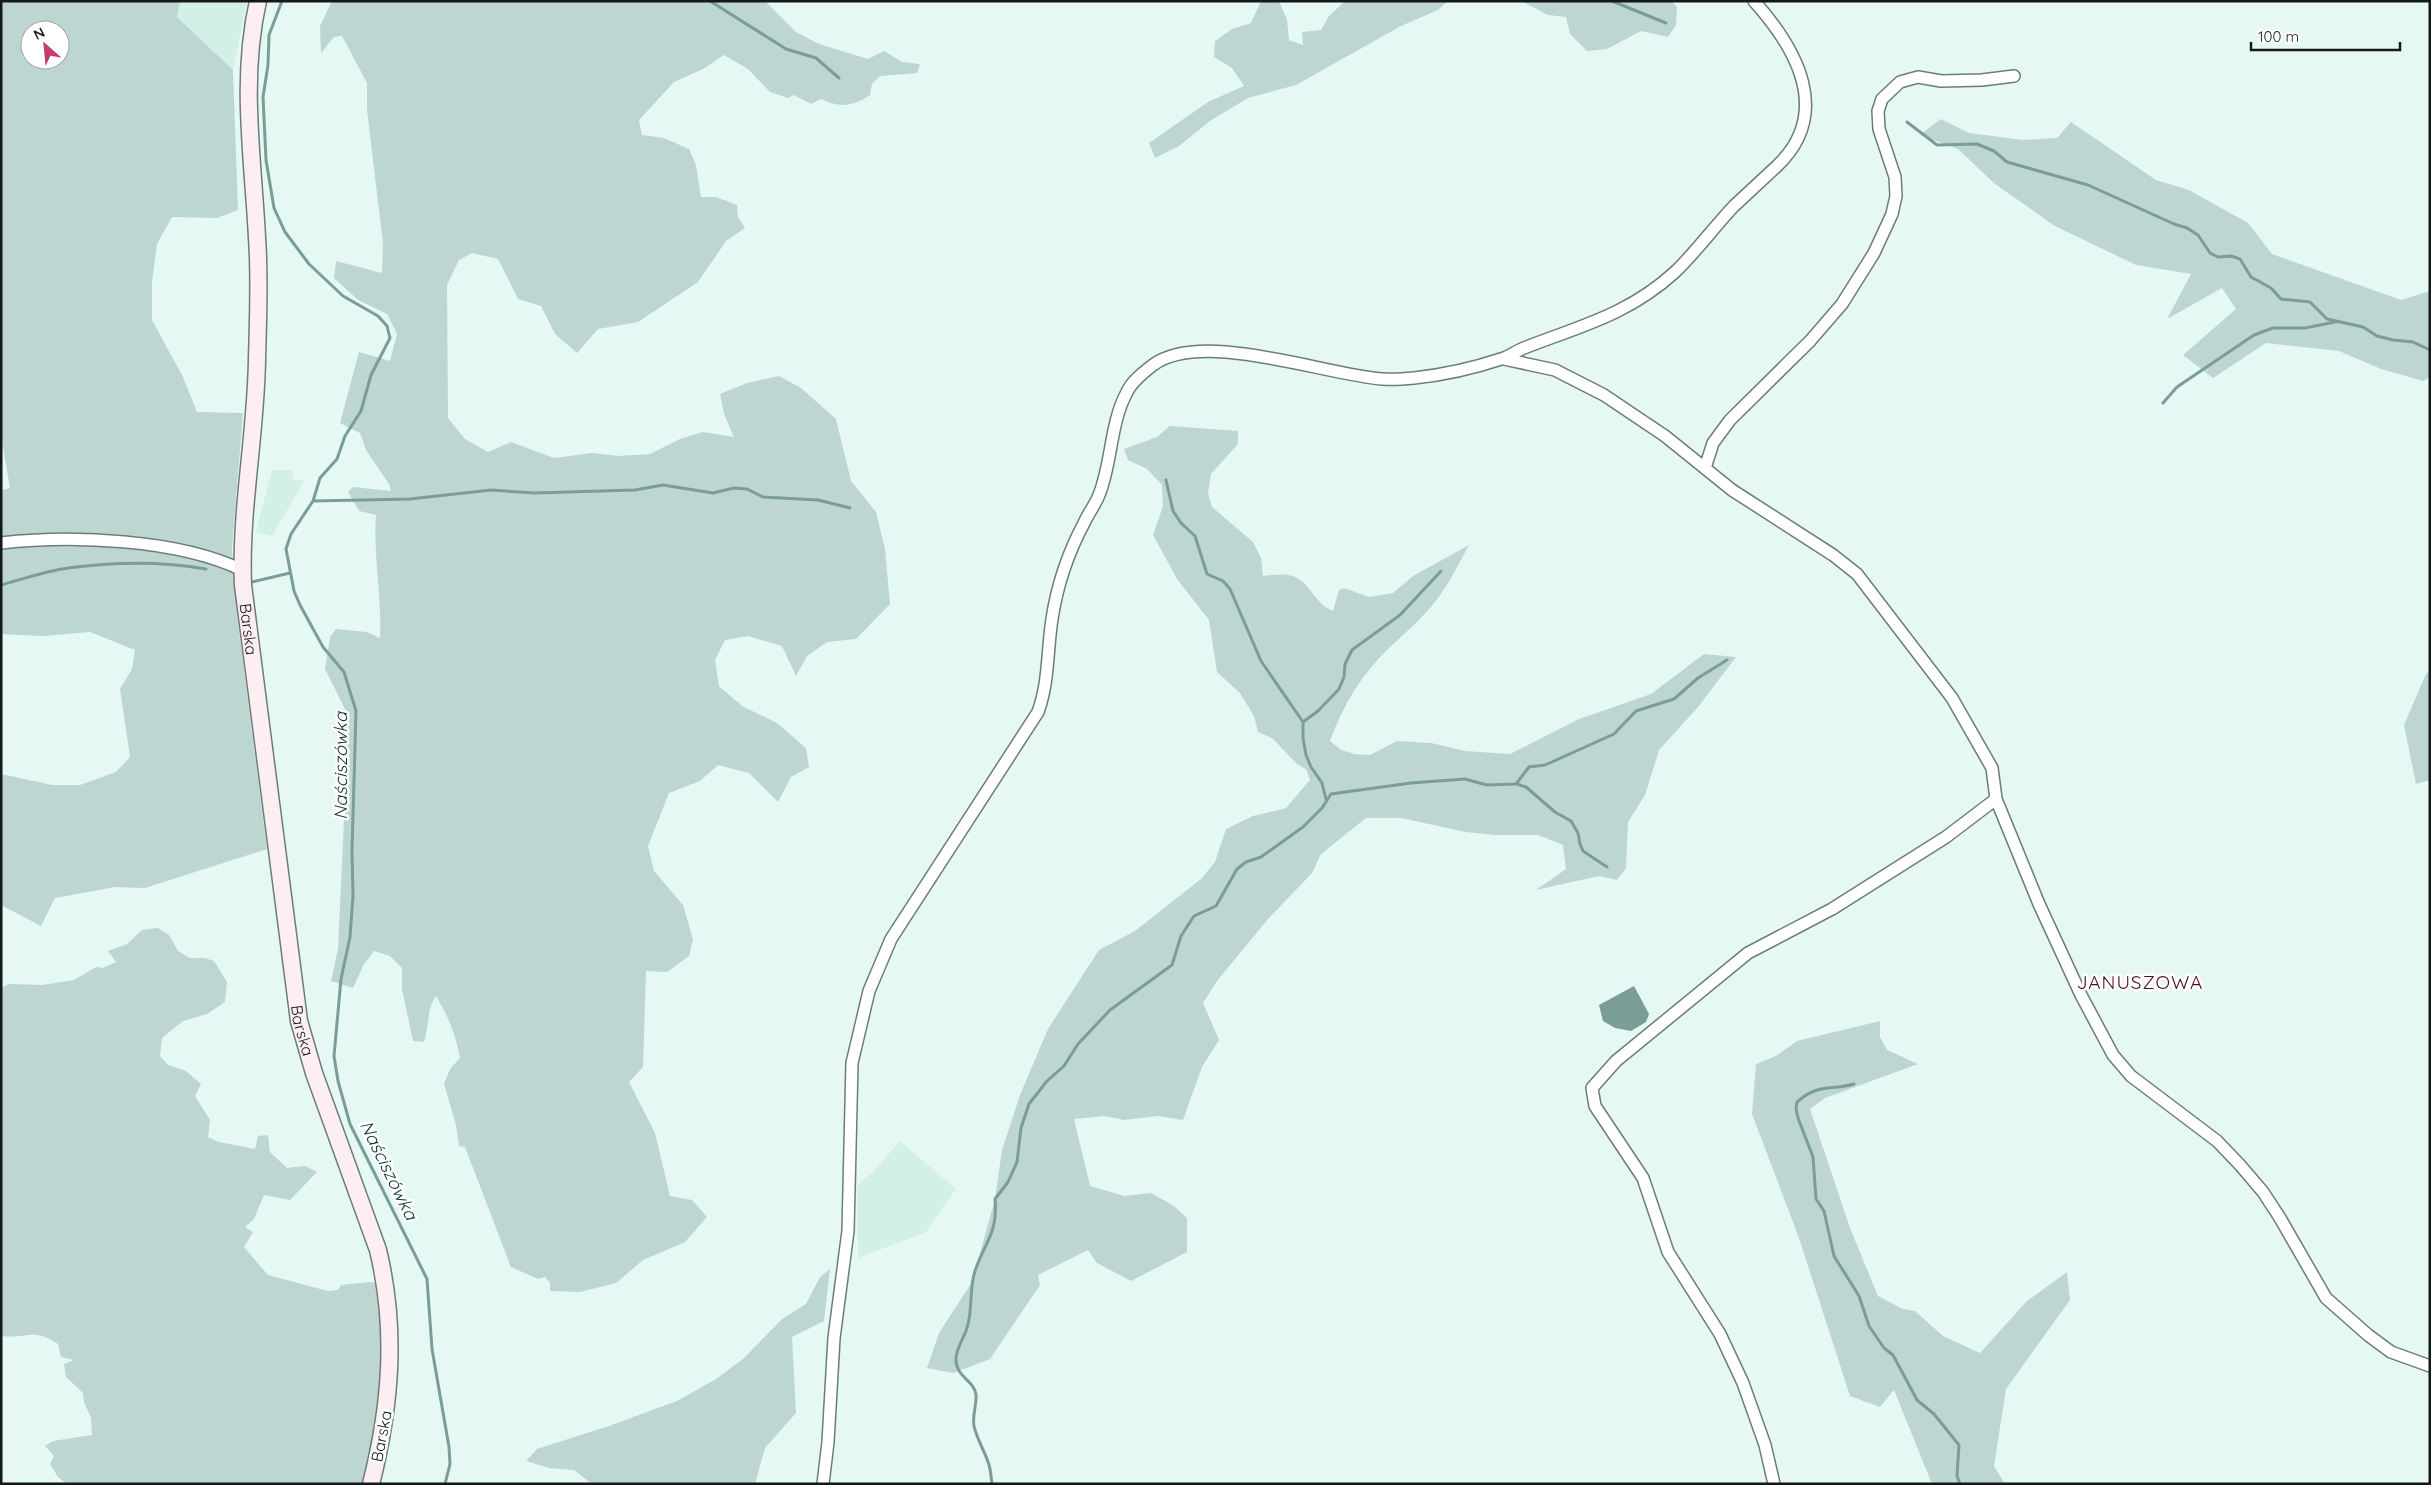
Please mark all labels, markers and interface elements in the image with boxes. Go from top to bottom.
north arrow [20,20,70,70]
scale bar [2251,20,2400,52]
text: N [30,23,48,44]
text: 100 m [2258,27,2299,46]
street label: Barska [235,602,262,656]
water label: Naściszówka [329,711,352,820]
district label: JANUSZOWA [2077,970,2203,994]
street label: Barska [287,1004,319,1058]
water label: Naściszówka [355,1117,423,1224]
street label: Barska [366,1409,396,1463]

